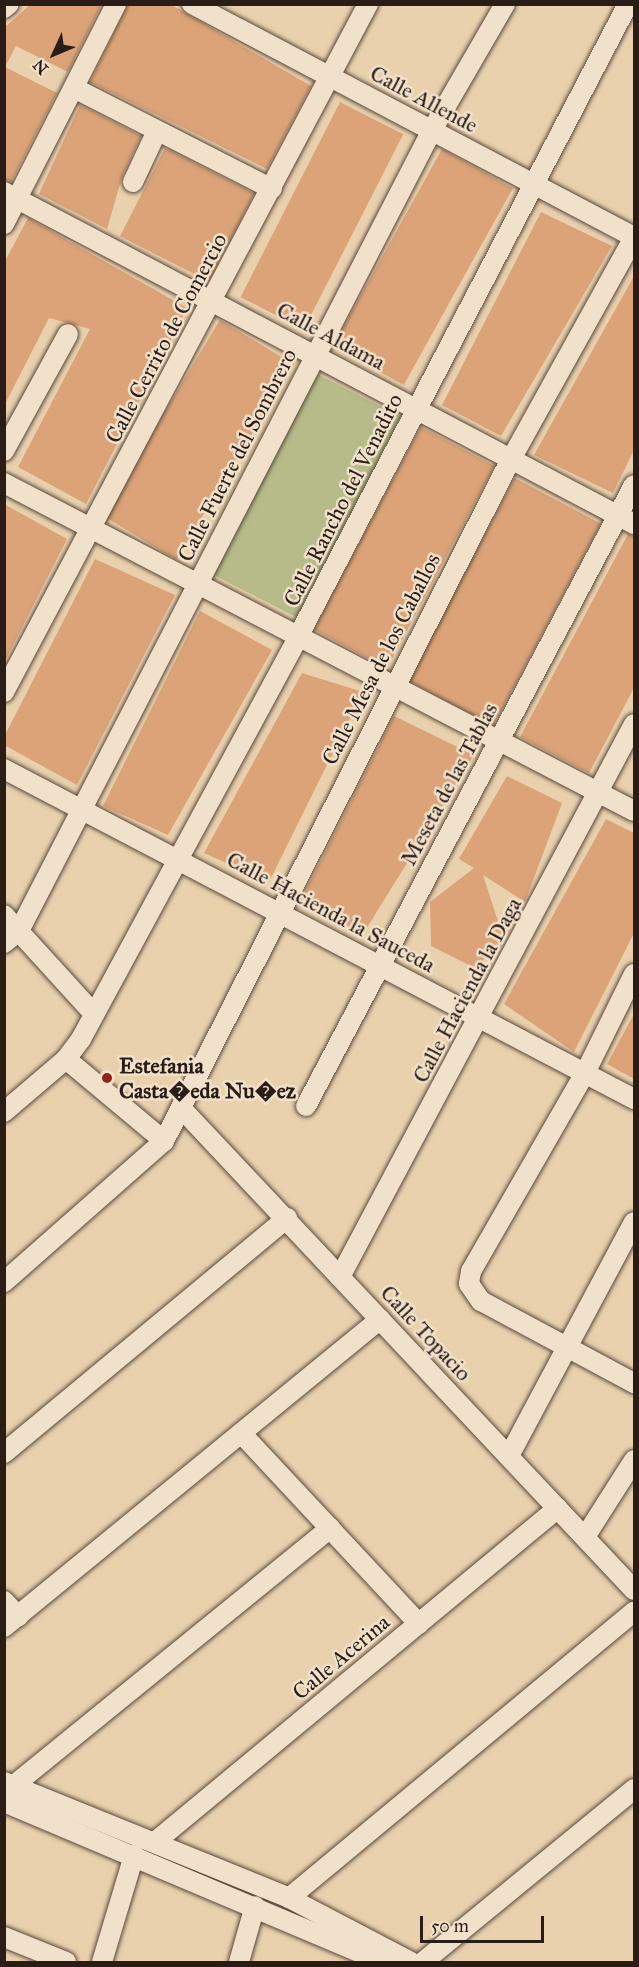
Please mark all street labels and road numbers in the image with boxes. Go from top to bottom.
street label: Calle Allende [366,60,482,138]
street label: Calle Cerrito de Comercio [99,229,233,447]
street label: Calle Aldama [272,296,390,376]
street label: Calle Fuerte del Sombrero [172,344,302,566]
street label: Calle Rancho del Venadito [278,389,408,611]
street label: Calle Mesa de los Caballos [316,549,446,769]
street label: Meseta de las Tablas [395,698,503,870]
street label: Calle Hacienda la Sauceda [222,846,440,978]
street label: Calle Hacienda la Daga [407,893,527,1087]
street label: Calle Topacio [375,1280,477,1386]
street label: Calle Acerina [287,1609,395,1705]

